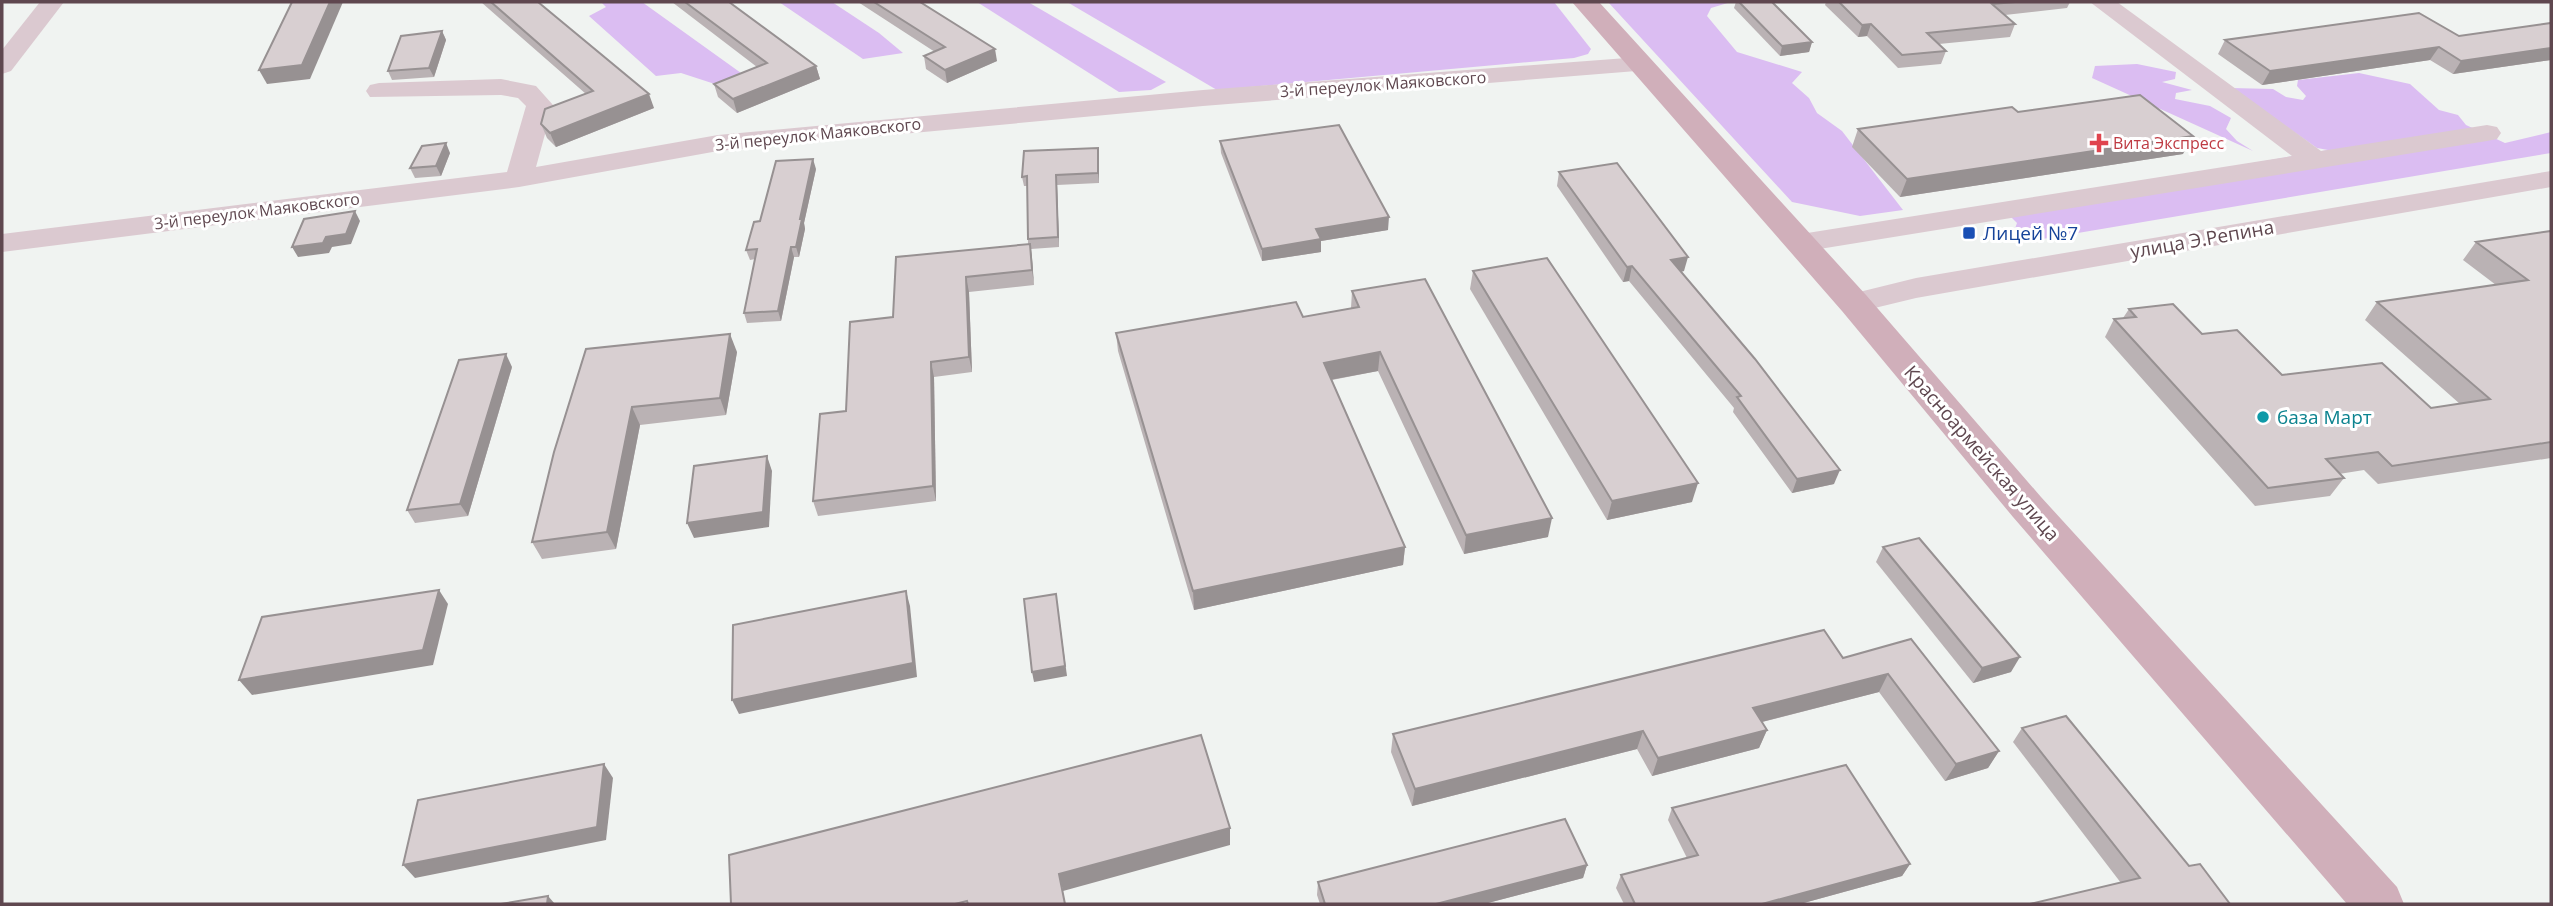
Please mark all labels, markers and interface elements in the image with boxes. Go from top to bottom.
street label: 3-й переулок Маяковского [1279,66,1487,102]
street label: 3-й переулок Маяковского [714,112,922,156]
place label: Вита Экспресс [2113,132,2224,154]
marker: Вита Экспресс [2091,135,2107,151]
street label: 3-й переулок Маяковского [153,187,361,235]
street label: улица Э.Репина [2128,214,2276,264]
place label: Лицей №7 [1983,220,2078,246]
marker: Лицей №7 [1961,225,1977,241]
street label: Красноармейская улица [1898,360,2066,546]
place label: база Март [2277,404,2372,430]
marker: база Март [2255,409,2271,425]

